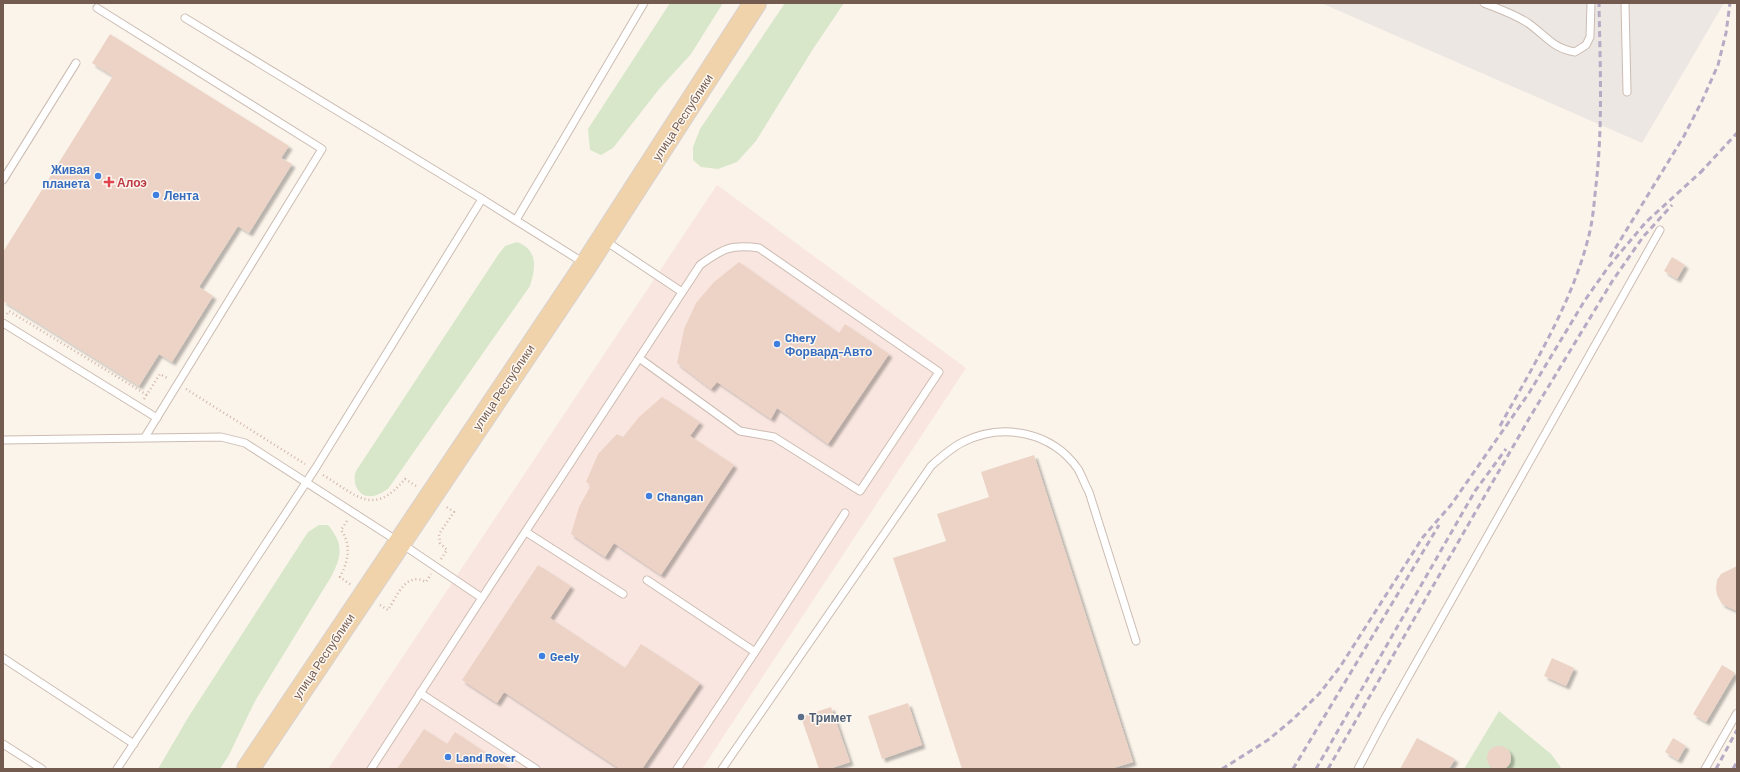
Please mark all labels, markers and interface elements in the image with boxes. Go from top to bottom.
street label: улица Республики [649,71,716,163]
place label: Живая планета [42,162,90,190]
marker: Живая планета [93,171,103,181]
place label: Алоэ [117,175,147,189]
marker: Алоэ [104,177,114,187]
place label: Лента [164,188,199,202]
marker: Лента [151,190,161,200]
place label: Chery Форвард-Авто [785,330,872,359]
marker: Chery Форвард-Авто [772,339,782,349]
street label: улица Республики [469,342,538,433]
place label: Changan [657,489,703,503]
marker: Changan [644,491,654,501]
street label: улица Республики [289,611,358,702]
place label: Geely [550,649,579,663]
marker: Geely [537,651,547,661]
place label: Тримет [809,710,852,725]
marker: Тримет [796,712,806,722]
place label: Land Rover [456,750,516,764]
marker: Land Rover [443,752,453,762]

